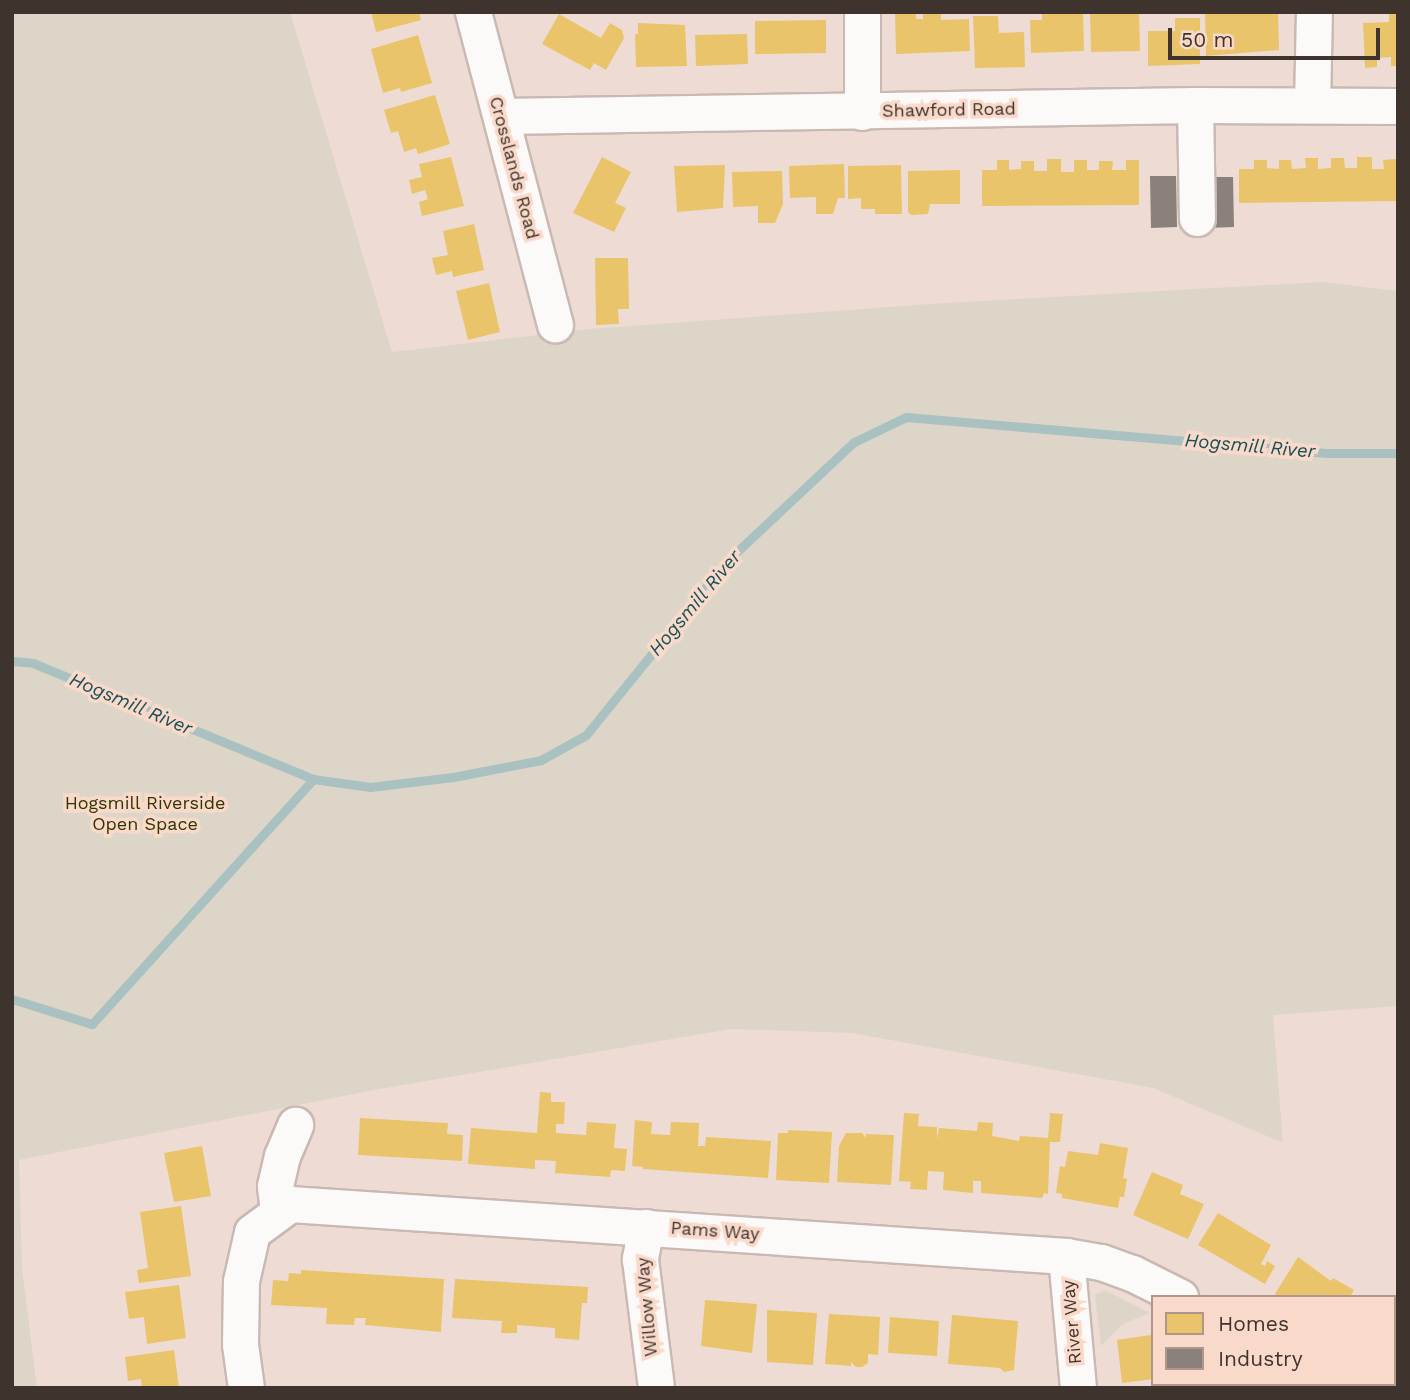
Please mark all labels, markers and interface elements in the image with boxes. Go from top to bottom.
scale bar [1172,14,1384,58]
text: 50 m [1181,27,1233,52]
street label: Crosslands Road [485,94,543,242]
street label: Shawford Road [882,98,1016,122]
water label: Hogsmill River [1183,429,1317,463]
water label: Hogsmill River [644,545,746,661]
water label: Hogsmill River [66,668,196,740]
park label: Hogsmill Riverside Open Space [64,793,226,836]
street label: Pams Way [670,1217,760,1245]
street label: Willow Way [632,1256,662,1358]
street label: River Way [1058,1279,1086,1365]
legend [1151,1295,1396,1386]
text: Homes [1218,1311,1289,1336]
text: Industry [1218,1346,1303,1371]

